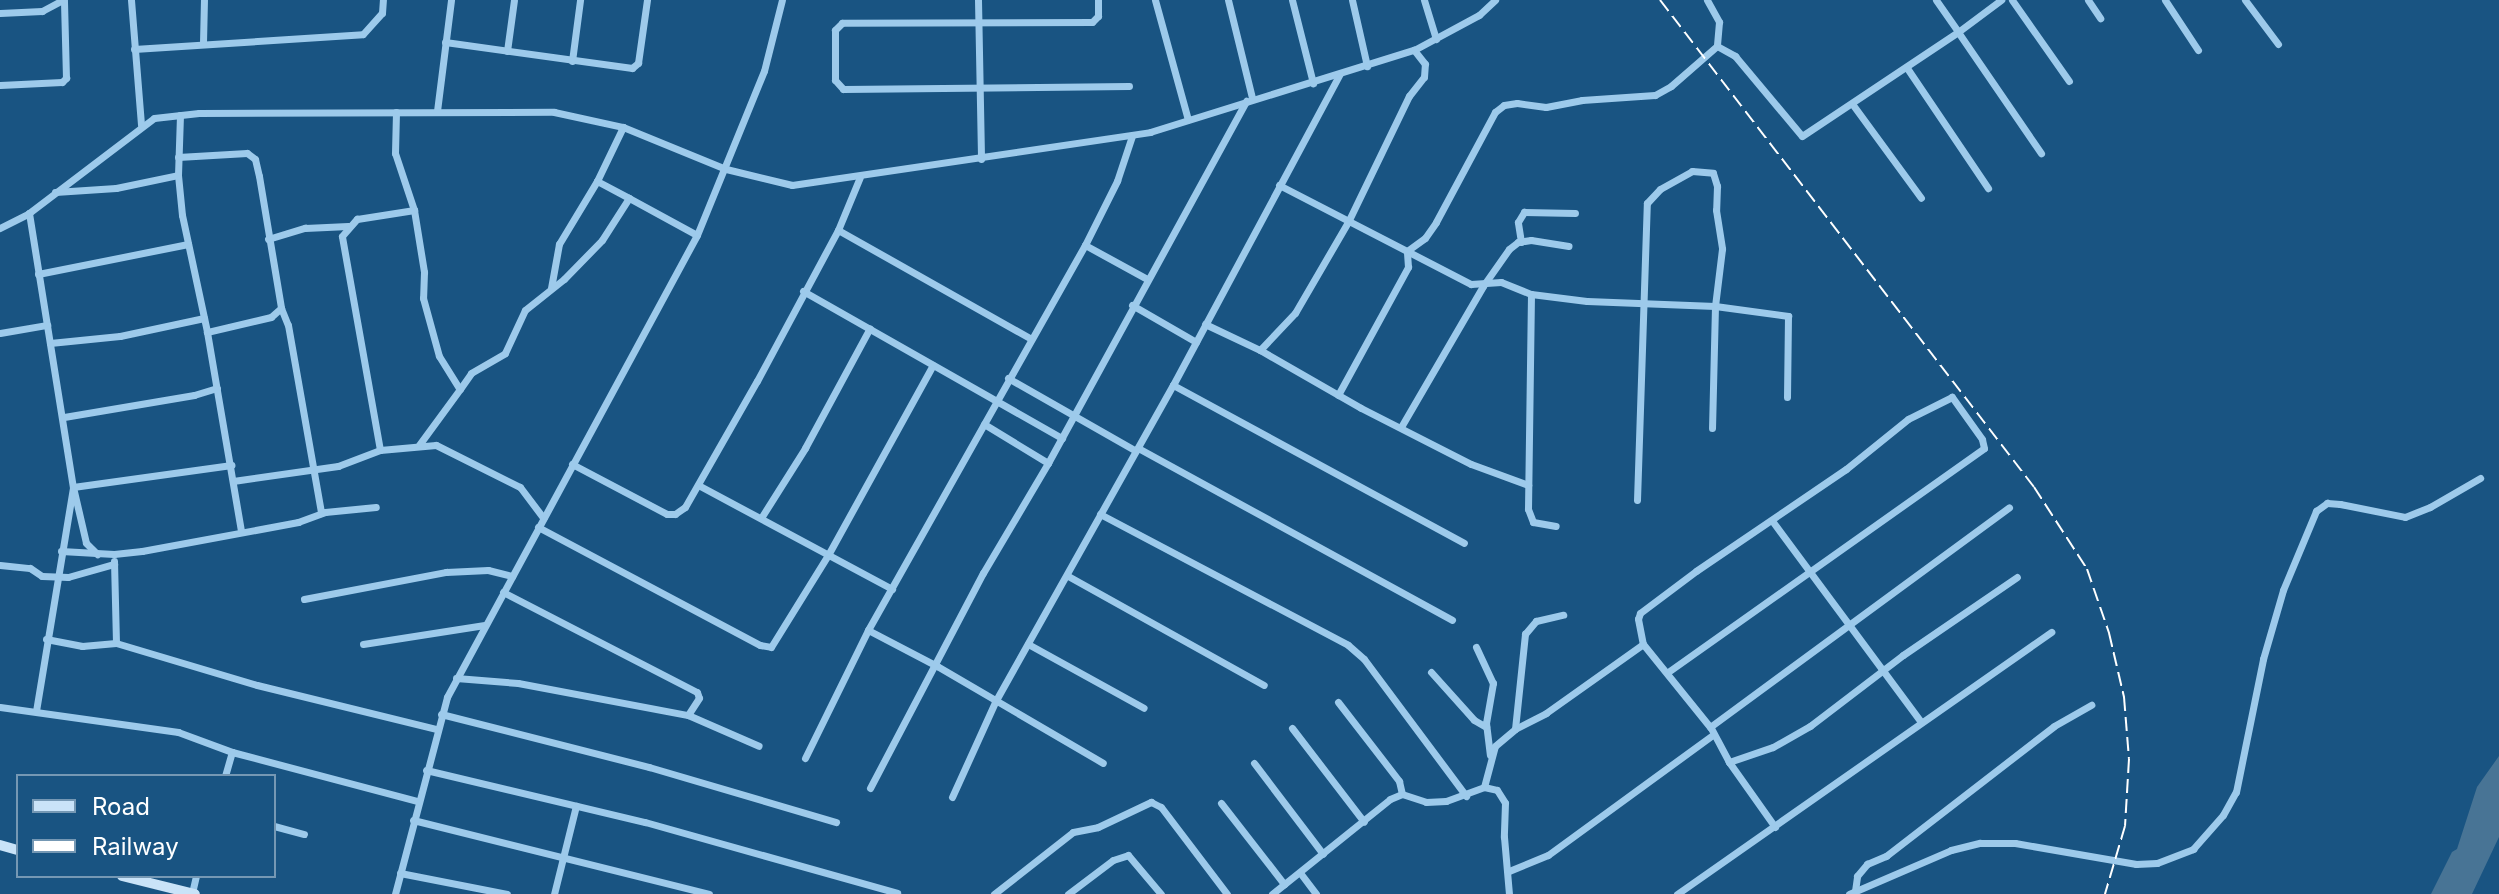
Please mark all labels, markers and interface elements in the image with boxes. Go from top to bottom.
legend [16,774,276,878]
text: Road [92,792,150,821]
text: Railway [92,832,179,861]

